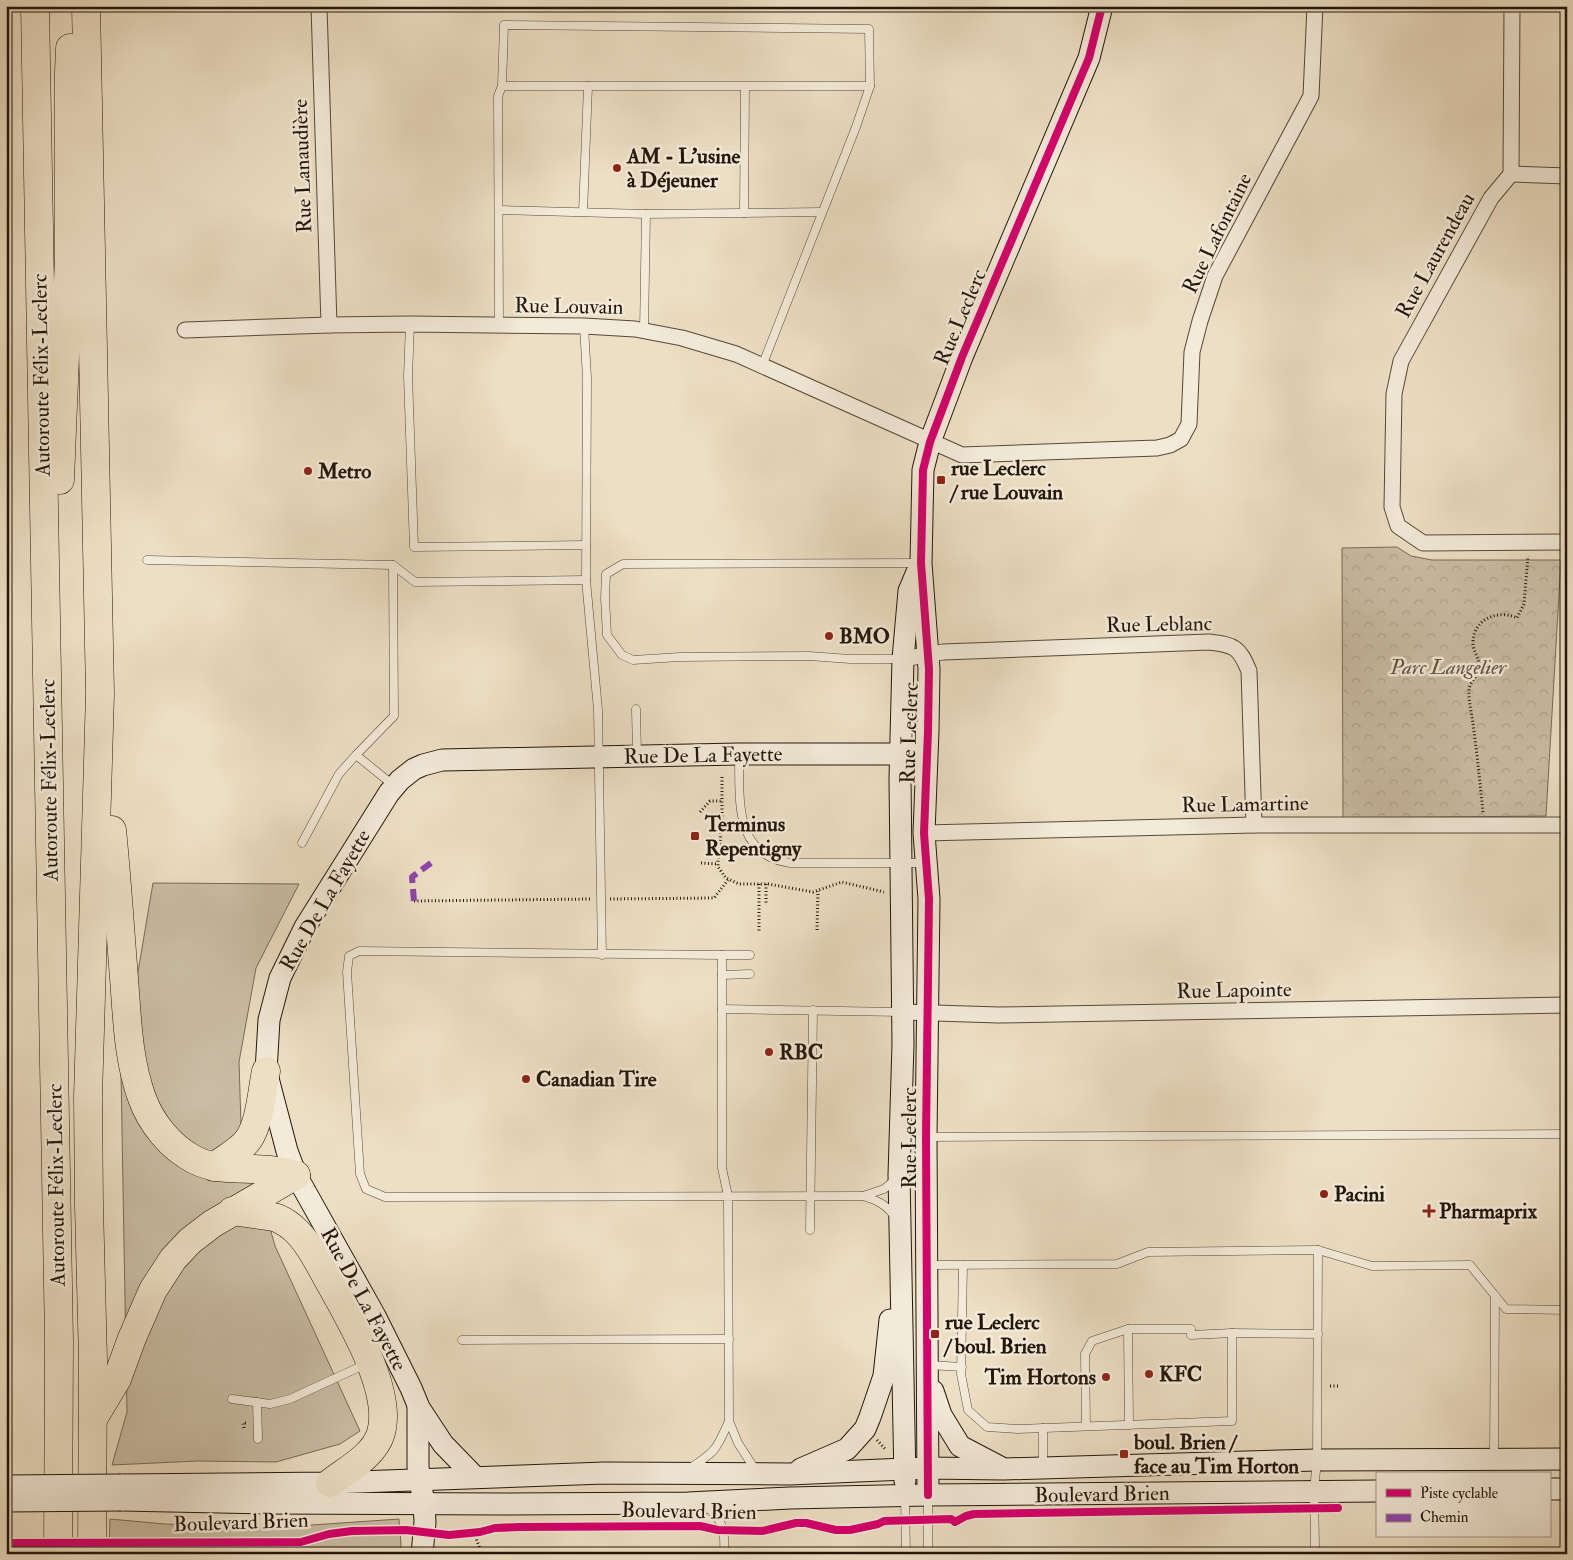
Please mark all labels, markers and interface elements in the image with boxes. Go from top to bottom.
street label: Rue Lanaudière [287,98,318,234]
place label: AM - L'usine à Déjeuner [626,143,741,194]
marker: AM - L'usine à Déjeuner [611,162,623,174]
street label: Rue Lafontaine [1177,168,1258,298]
street label: Rue Laurendeau [1390,188,1481,323]
street label: Rue Leclerc [928,265,993,369]
street label: Autoroute Félix-Leclerc [26,273,57,478]
street label: Rue Louvain [514,292,624,321]
place label: rue Leclerc / rue Louvain [949,455,1063,506]
place label: Metro [317,458,371,485]
marker: Metro [302,465,314,477]
marker: rue Leclerc / rue Louvain [935,474,947,486]
street label: Rue Leblanc [1106,610,1213,639]
place label: BMO [839,623,890,650]
marker: BMO [823,630,835,642]
park label: Parc Langelier [1389,654,1507,681]
street label: Autoroute Félix-Leclerc [34,678,65,883]
street label: Rue Leclerc [894,681,925,784]
street label: Rue De La Fayette [623,741,783,770]
street label: Rue Lamartine [1181,790,1309,819]
place label: Terminus Repentigny [704,811,802,862]
street label: Rue De La Fayette [274,825,377,976]
marker: Terminus Repentigny [689,830,701,842]
street label: Rue Lapointe [1176,976,1292,1005]
place label: RBC [779,1039,823,1066]
marker: RBC [763,1046,775,1058]
place label: Canadian Tire [536,1066,657,1093]
marker: Canadian Tire [520,1073,532,1085]
street label: Autoroute Félix-Leclerc [41,1083,72,1288]
street label: Rue Leclerc [896,1087,923,1189]
place label: Pacini [1334,1181,1385,1208]
marker: Pacini [1318,1188,1330,1200]
place label: Pharmaprix [1439,1198,1538,1225]
marker: Pharmaprix [1423,1205,1435,1217]
street label: Rue De La Fayette [314,1223,413,1376]
place label: rue Leclerc / boul. Brien [943,1309,1047,1360]
marker: rue Leclerc / boul. Brien [929,1328,941,1340]
place label: KFC [1159,1361,1202,1388]
place label: Tim Hortons [984,1364,1096,1391]
marker: KFC [1143,1368,1155,1380]
marker: Tim Hortons [1100,1371,1112,1383]
place label: boul. Brien / face au Tim Horton [1133,1429,1299,1480]
marker: boul. Brien / face au Tim Horton [1118,1448,1130,1460]
legend [1376,1472,1550,1538]
street label: Boulevard Brien [1034,1480,1170,1509]
text: Piste cyclable [1420,1484,1498,1503]
street label: Boulevard Brien [621,1497,757,1526]
street label: Boulevard Brien [173,1507,309,1538]
text: Chemin [1420,1508,1469,1527]

